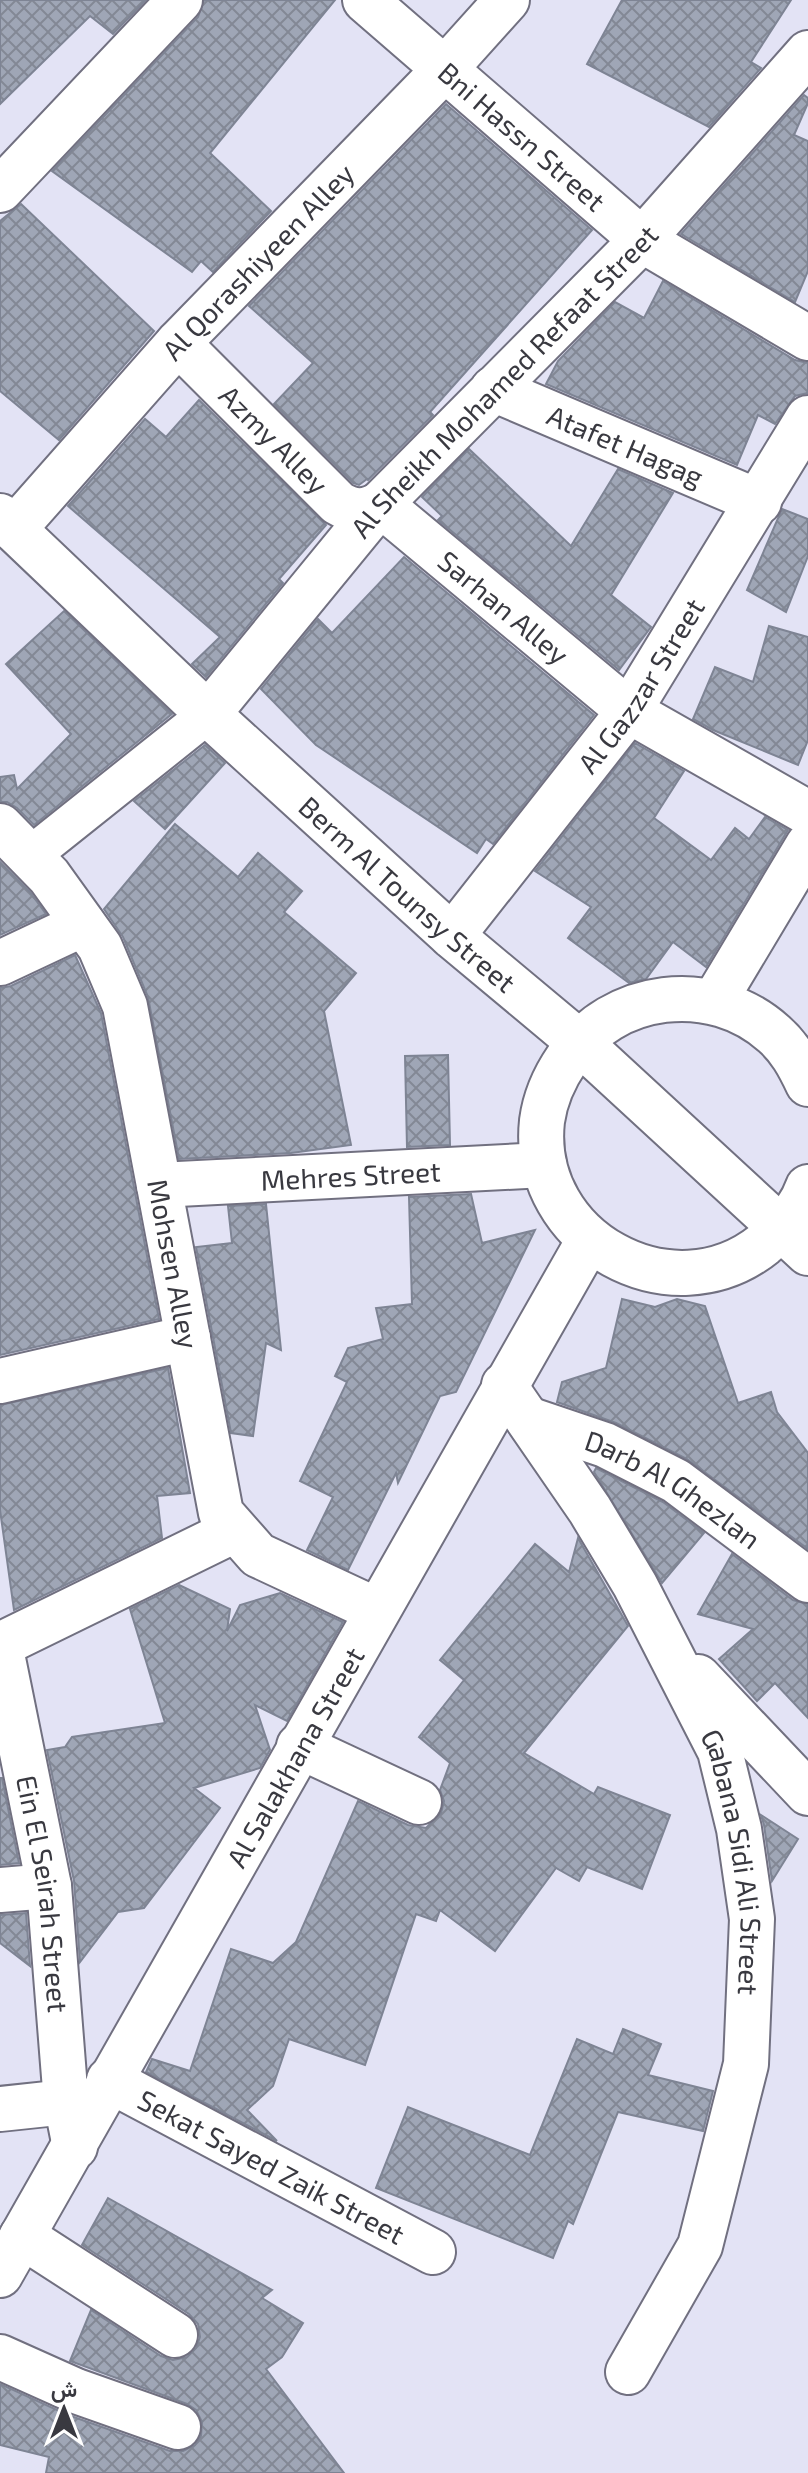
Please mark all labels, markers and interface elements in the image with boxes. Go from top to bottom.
street label: Bni Hassn Street [432,55,613,218]
street label: Al Qorashiyeen Alley [155,156,361,366]
street label: Al Sheikh Mohamed Refaat Street [343,218,665,544]
street label: Azmy Alley [213,378,336,501]
street label: Atafet Hagag [542,397,709,494]
street label: Sarhan Alley [432,543,576,671]
street label: Al Gazzar Street [570,592,711,779]
street label: Berm Al Tounsy Street [293,789,523,999]
street label: Mehres Street [260,1153,442,1197]
street label: Mohsen Alley [141,1176,207,1352]
street label: Darb Al Ghezlan [581,1423,768,1556]
street label: Al Salakhana Street [219,1641,371,1873]
street label: Gabana Sidi Ali Street [694,1723,769,1996]
street label: Ein El Seirah Street [10,1772,76,2014]
street label: Sekat Sayed Zaik Street [133,2082,411,2251]
north arrow [24,2369,104,2449]
text: ش [51,2375,77,2403]

